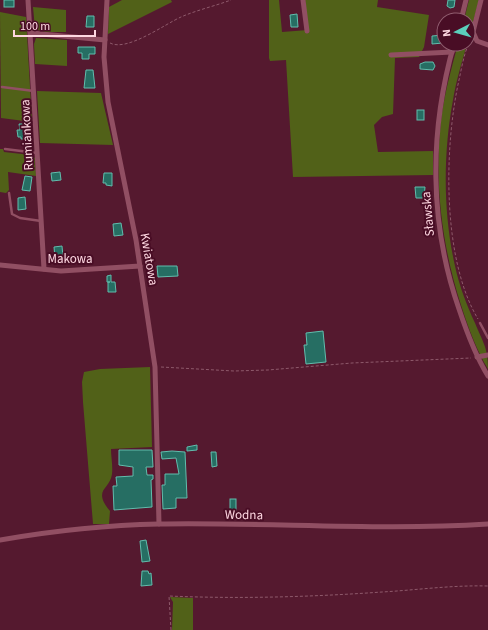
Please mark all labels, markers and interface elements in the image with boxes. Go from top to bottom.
scale bar [14,12,95,38]
north arrow [436,12,476,52]
text: 100 m [20,18,50,35]
text: N [439,29,454,37]
street label: Rumiankowa [16,99,38,171]
street label: Sławska [417,191,439,237]
street label: Kwiatowa [136,231,163,287]
street label: Makowa [48,250,92,268]
street label: Wodna [225,506,263,524]

